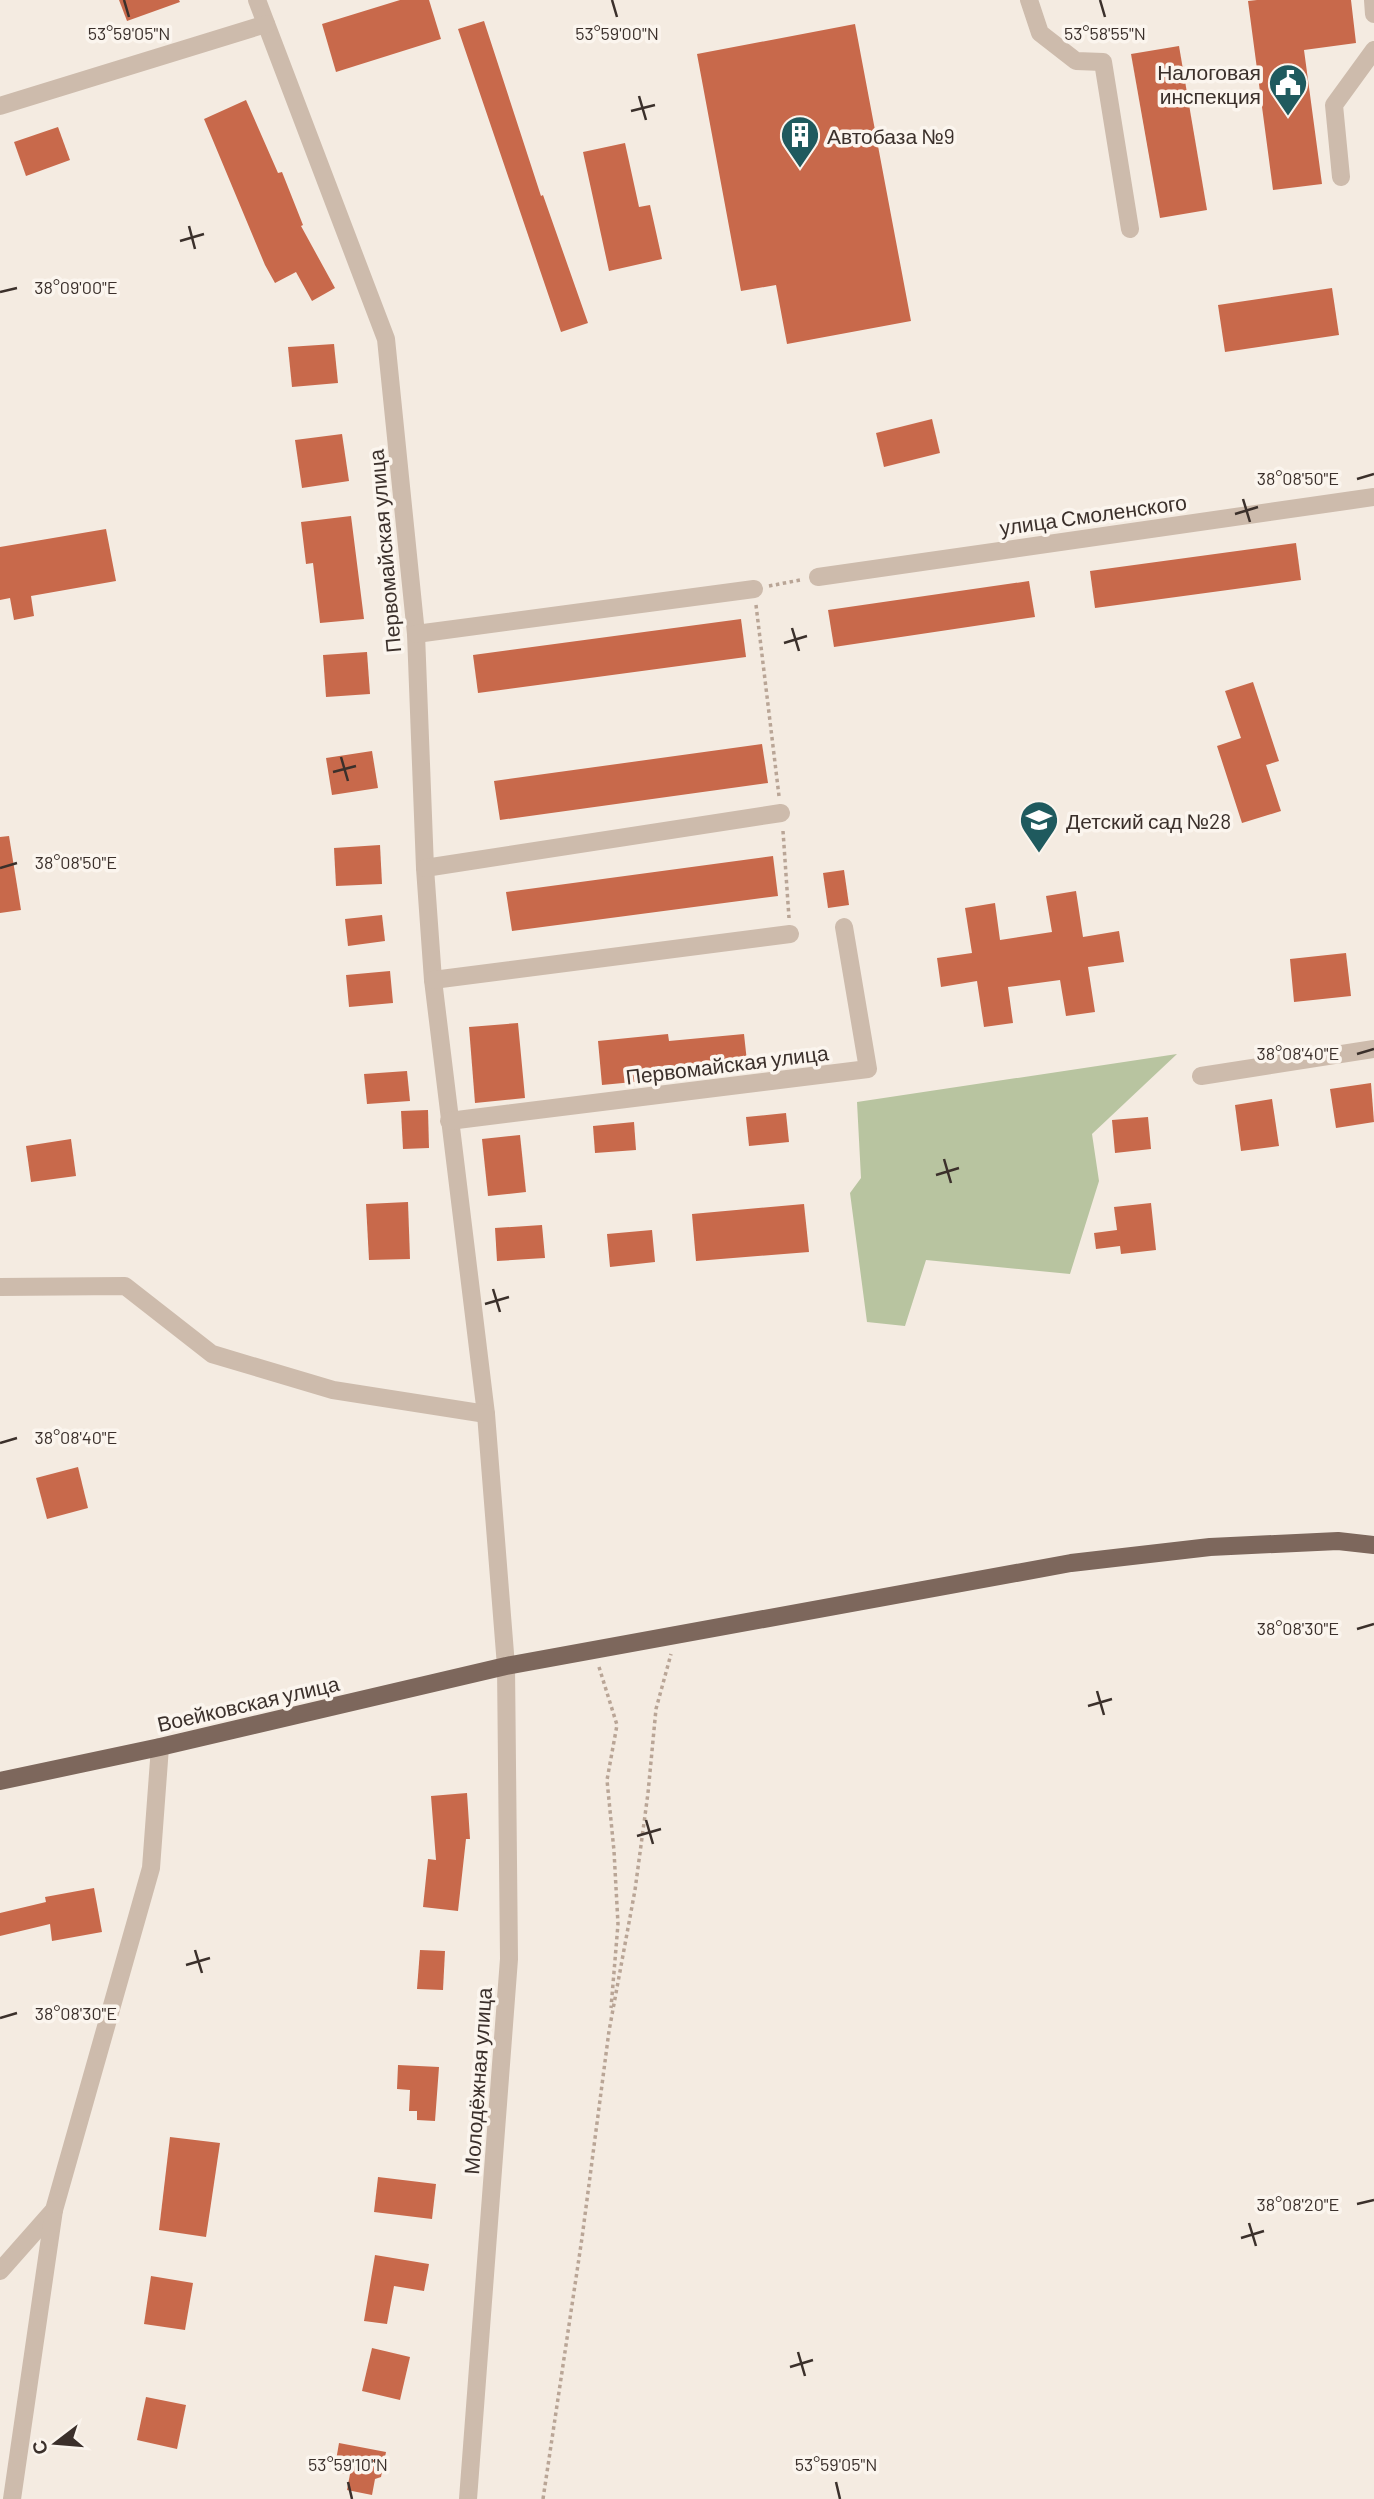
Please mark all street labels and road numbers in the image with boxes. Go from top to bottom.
street label: Первомайская улица [363,448,405,654]
street label: улица Смоленского [998,488,1188,540]
street label: Первомайская улица [624,1039,830,1089]
street label: Воейковская улица [154,1670,342,1736]
street label: Молодёжная улица [458,1986,496,2175]

